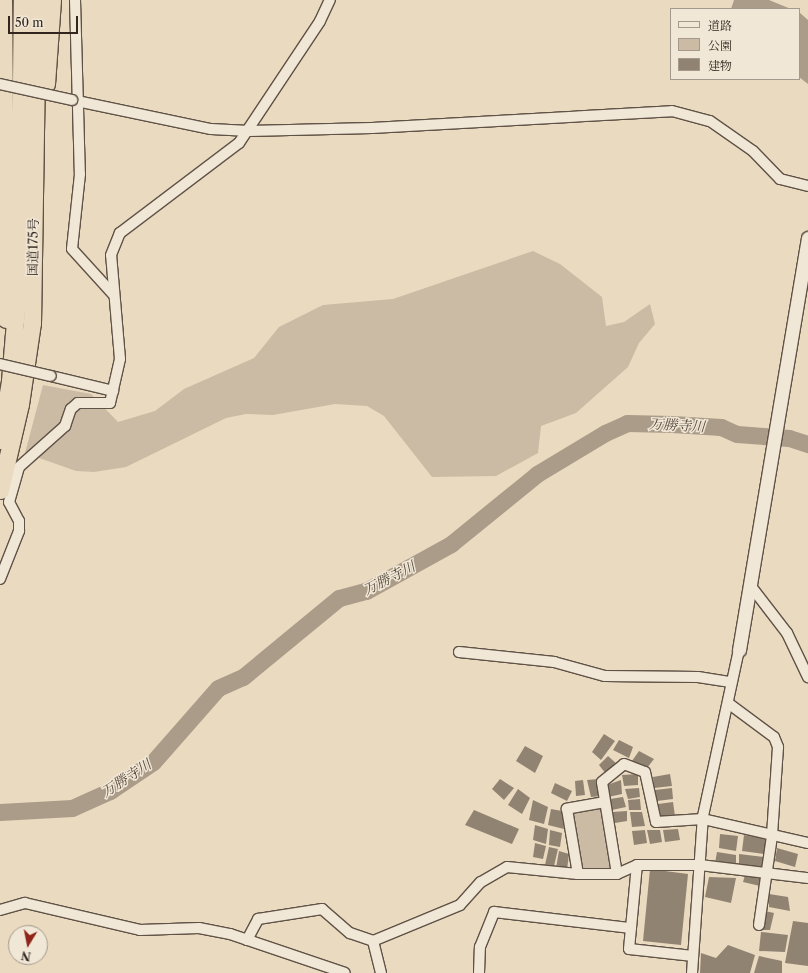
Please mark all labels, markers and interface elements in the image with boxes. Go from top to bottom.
scale bar [10,8,80,34]
legend [670,8,800,80]
text: 50 m [15,15,44,30]
text: 道路 [708,18,732,33]
text: 公園 [708,38,732,53]
text: 建物 [708,58,732,73]
street label: 国道175号 [25,218,41,276]
water label: 万勝寺川 [649,415,705,435]
water label: 万勝寺川 [360,558,418,598]
water label: 万勝寺川 [98,756,154,800]
north arrow [8,925,48,965]
text: N [20,948,32,964]

